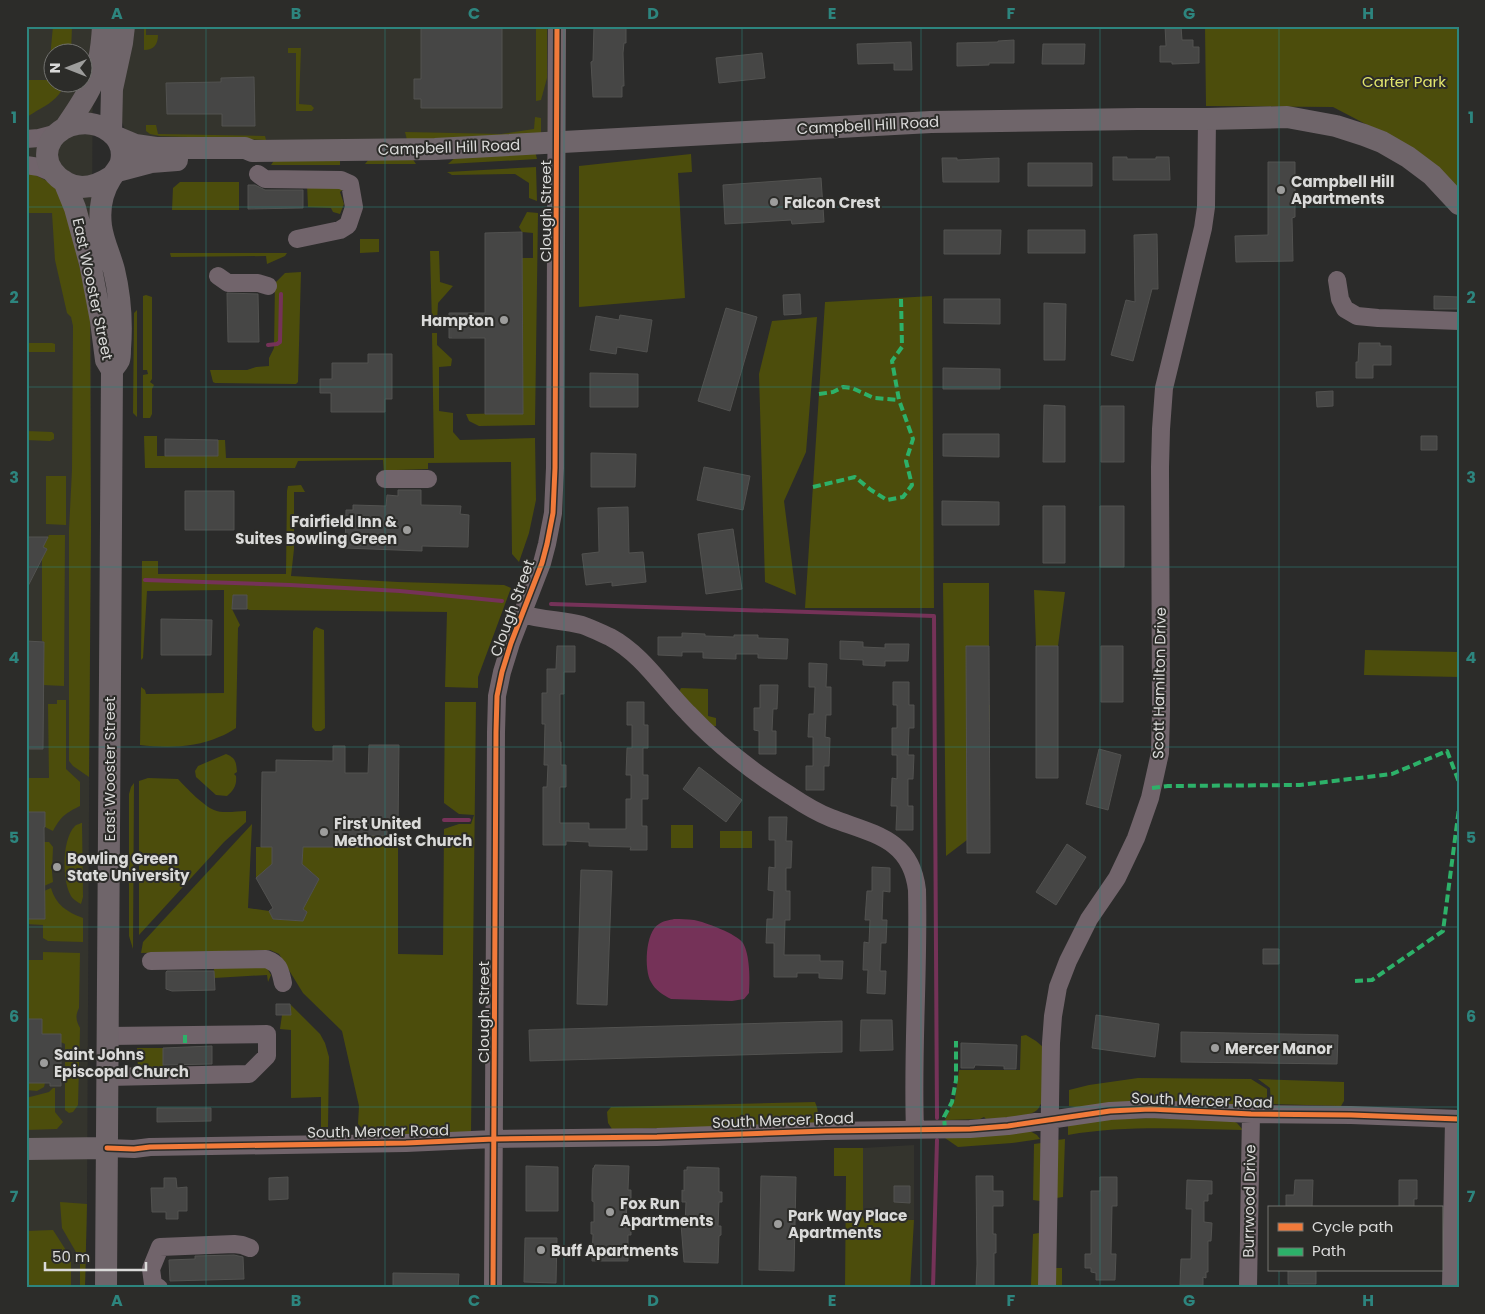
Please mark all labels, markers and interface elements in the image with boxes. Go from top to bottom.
text: A [111,2,123,25]
text: B [291,2,301,25]
text: C [468,2,480,25]
text: D [647,2,659,25]
text: E [828,2,836,25]
text: F [1007,2,1016,25]
text: G [1183,2,1195,25]
text: H [1362,2,1374,25]
north arrow [42,42,92,92]
text: N [45,63,65,73]
park label: Carter Park [1362,71,1446,92]
text: 1 [11,106,17,129]
text: 1 [1468,106,1474,129]
street label: Campbell Hill Road [796,111,940,139]
street label: Campbell Hill Road [377,134,521,160]
street label: Clough Street [535,160,556,262]
place label: Campbell Hill Apartments [1291,171,1394,209]
marker: Campbell Hill Apartments [1275,184,1287,196]
place label: Falcon Crest [784,192,880,213]
marker: Falcon Crest [768,196,780,208]
street label: East Wooster Street [68,216,118,362]
text: 2 [9,286,19,309]
text: 2 [1466,286,1476,309]
place label: Hampton [421,310,494,331]
marker: Hampton [498,314,510,326]
text: 3 [9,466,19,489]
text: 3 [1466,466,1476,489]
place label: Fairfield Inn & Suites Bowling Green [235,511,397,549]
marker: Fairfield Inn & Suites Bowling Green [401,524,413,536]
street label: Clough Street [485,556,539,660]
street label: Scott Hamilton Drive [1147,607,1171,759]
text: 4 [9,646,20,669]
text: 4 [1466,646,1477,669]
street label: East Wooster Street [99,696,120,842]
place label: First United Methodist Church [334,813,472,851]
text: 5 [9,826,19,849]
marker: First United Methodist Church [318,826,330,838]
text: 5 [1466,826,1476,849]
place label: Bowling Green State University [67,848,190,886]
marker: Bowling Green State University [51,861,63,873]
street label: Clough Street [473,961,494,1063]
text: 6 [9,1005,19,1028]
text: 6 [1466,1005,1476,1028]
place label: Mercer Manor [1225,1038,1333,1059]
marker: Mercer Manor [1209,1042,1221,1054]
place label: Saint Johns Episcopal Church [54,1044,189,1082]
marker: Saint Johns Episcopal Church [38,1057,50,1069]
street label: South Mercer Road [1131,1087,1273,1113]
street label: South Mercer Road [712,1107,854,1133]
street label: South Mercer Road [307,1119,449,1143]
street label: Burrwood Drive [1238,1144,1260,1258]
text: 7 [10,1185,19,1208]
text: 7 [1467,1185,1476,1208]
place label: Fox Run Apartments [620,1193,714,1231]
place label: Park Way Place Apartments [788,1205,907,1243]
marker: Fox Run Apartments [604,1206,616,1218]
legend [1268,1206,1442,1272]
text: Cycle path [1312,1216,1393,1237]
marker: Park Way Place Apartments [772,1218,784,1230]
scale bar [45,1239,146,1271]
place label: Buff Apartments [551,1240,679,1261]
text: Path [1312,1240,1346,1261]
marker: Buff Apartments [535,1244,547,1256]
text: 50 m [52,1246,90,1267]
text: A [111,1289,123,1312]
text: B [291,1289,301,1312]
text: C [468,1289,480,1312]
text: D [647,1289,659,1312]
text: E [828,1289,836,1312]
text: F [1007,1289,1016,1312]
text: G [1183,1289,1195,1312]
text: H [1362,1289,1374,1312]

